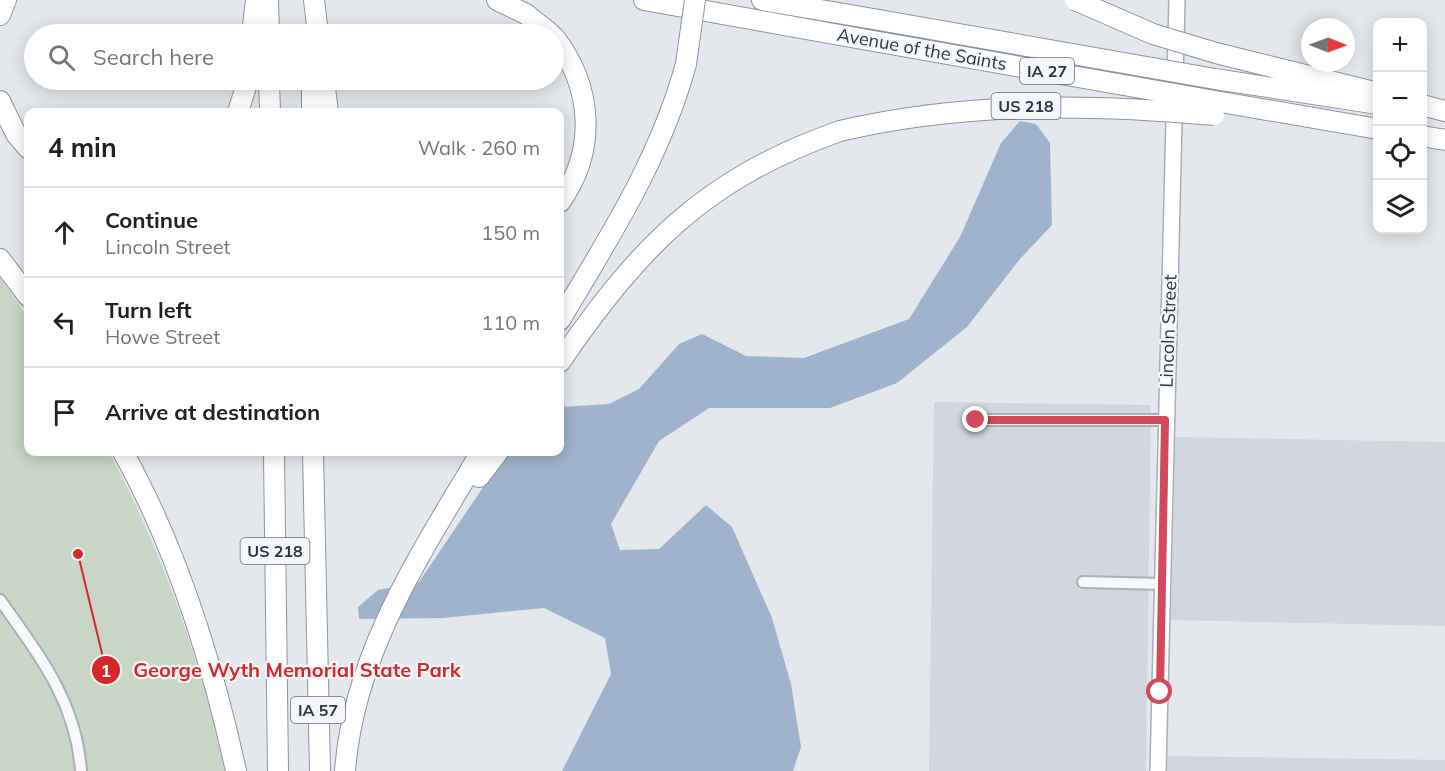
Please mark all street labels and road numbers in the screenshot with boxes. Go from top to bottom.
street label: Avenue of the Saints [835,23,1009,75]
road number: IA 27 [1020,58,1074,84]
road number: US 218 [992,93,1060,119]
street label: Lincoln Street [1155,274,1181,388]
road number: US 218 [240,538,310,564]
road number: IA 57 [291,697,345,723]

